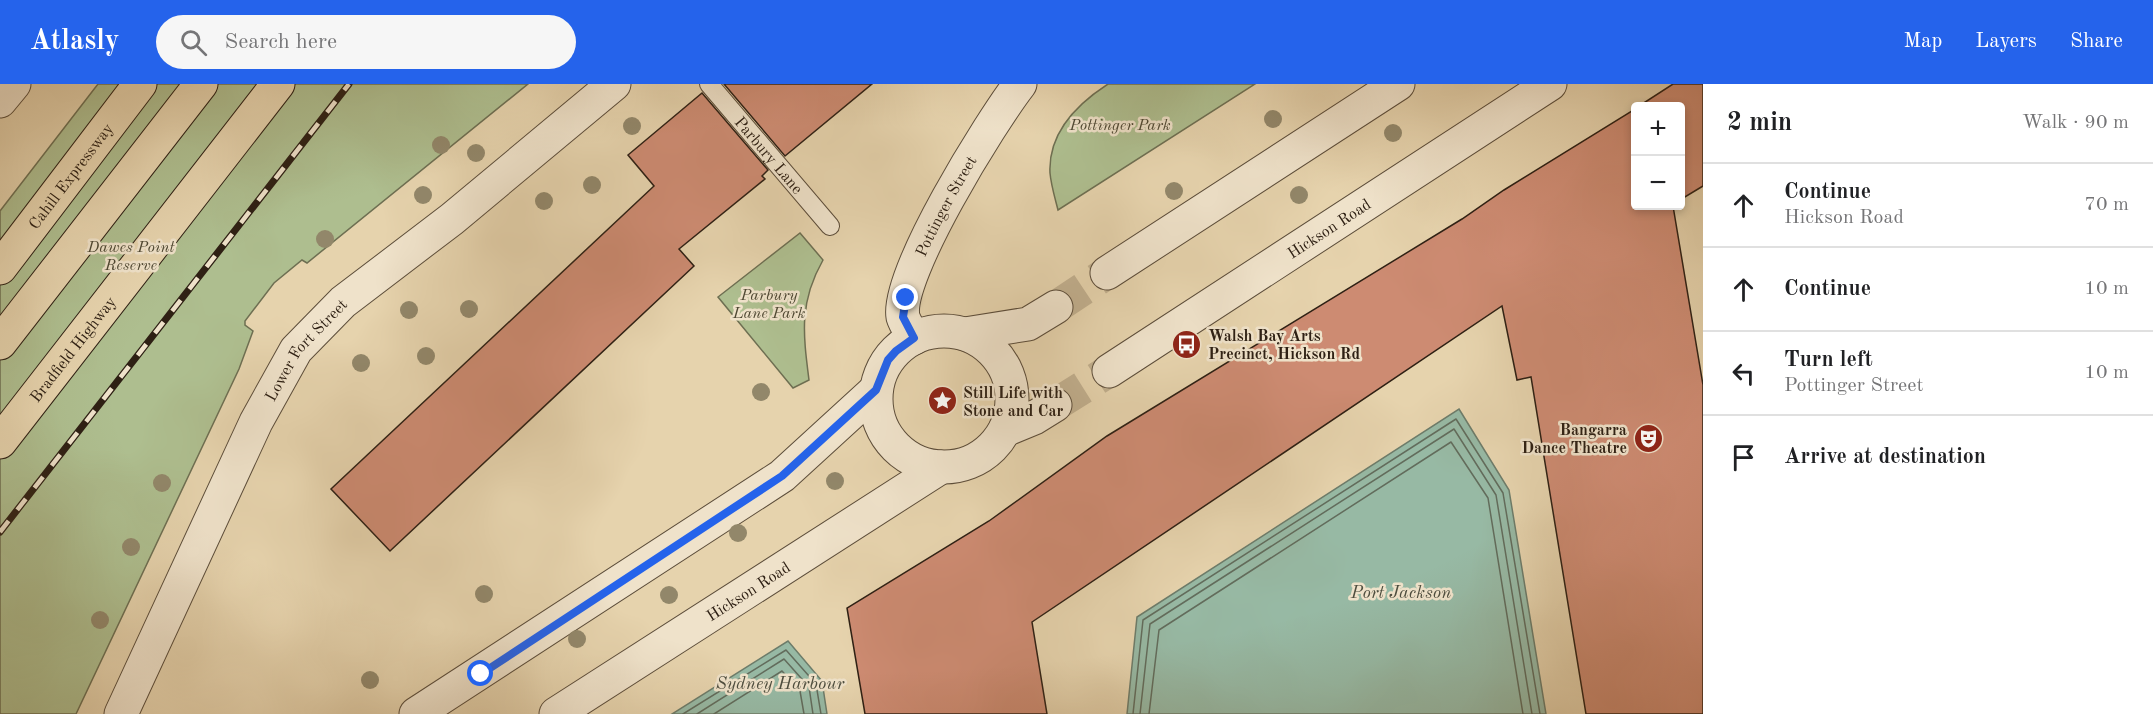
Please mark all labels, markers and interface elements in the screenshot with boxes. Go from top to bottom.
search box [156,15,576,69]
icon: search [177,26,210,59]
text: Atlasly [30,28,120,56]
text: Search here [225,31,337,53]
text: Map [1903,31,1942,52]
text: Layers [1975,31,2037,52]
text: Share [2070,31,2123,52]
map controls [1631,102,1685,210]
button: + [1631,102,1685,156]
text: 2 min [1727,110,1792,136]
text: Walk · 90 m [2022,113,2129,133]
street label: Parbury Lane [731,115,805,198]
park label: Pottinger Park [1068,118,1171,134]
street label: Cahill Expressway [27,121,117,233]
street label: Pottinger Street [914,153,981,260]
button: − [1631,156,1685,210]
text: Continue [1784,181,1871,203]
icon: ahead [1727,189,1760,222]
text: 70 m [2084,195,2129,215]
street label: Hickson Road [1285,197,1374,263]
text: Hickson Road [1784,208,1904,228]
park label: Dawes Point Reserve [86,240,176,274]
icon: ahead [1727,273,1760,306]
text: Continue [1784,278,1871,300]
text: 10 m [2084,279,2129,299]
route end [892,284,918,310]
park label: Parbury Lane Park [732,288,806,322]
street label: Bradfield Highway [28,294,120,406]
street label: Lower Fort Street [263,297,351,404]
bus stop icon: Walsh Bay Arts Precinct, Hickson Rd [1171,328,1203,360]
place label: Walsh Bay Arts Precinct, Hickson Rd [1208,329,1360,363]
text: Turn left [1784,349,1873,371]
icon: left [1727,357,1760,390]
text: 10 m [2084,363,2129,383]
text: Pottinger Street [1784,376,1923,396]
place icon: Still Life with Stone and Car [926,385,958,417]
place label: Still Life with Stone and Car [963,386,1064,420]
theatre icon: Bangarra Dance Theatre [1632,422,1664,454]
place label: Bangarra Dance Theatre [1521,423,1627,457]
icon: arrive [1727,441,1760,474]
text: Arrive at destination [1784,446,1986,468]
street label: Hickson Road [704,560,794,625]
water label: Port Jackson [1350,584,1451,602]
route start [467,660,493,686]
water label: Sydney Harbour [716,675,846,693]

